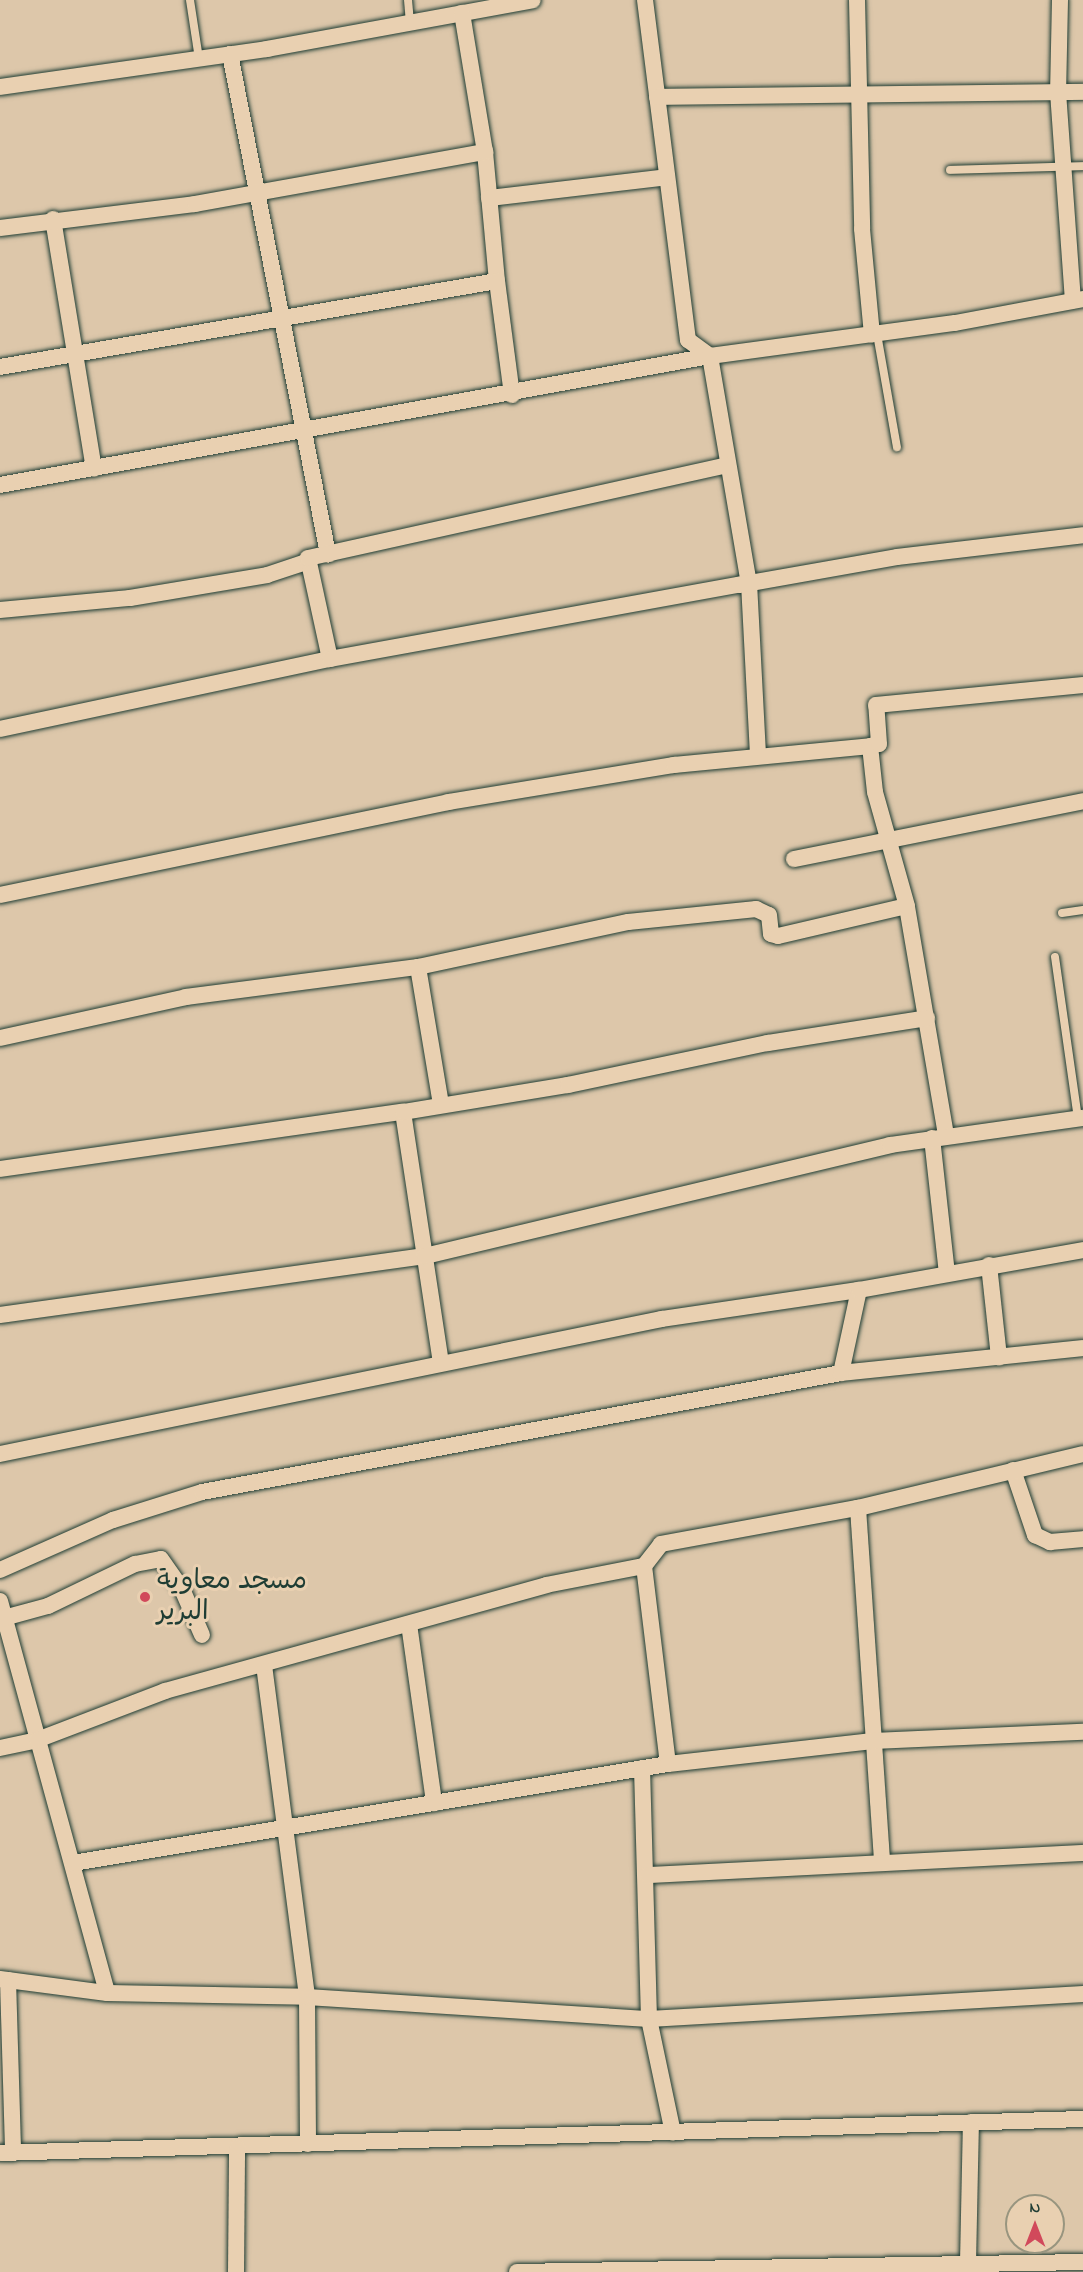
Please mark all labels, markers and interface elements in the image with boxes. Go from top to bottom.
place label: مسجد معاوية البرير [157,1565,307,1628]
marker: مسجد معاوية البرير [138,1590,152,1604]
north arrow [1005,2194,1065,2254]
text: N [1030,2196,1040,2220]

